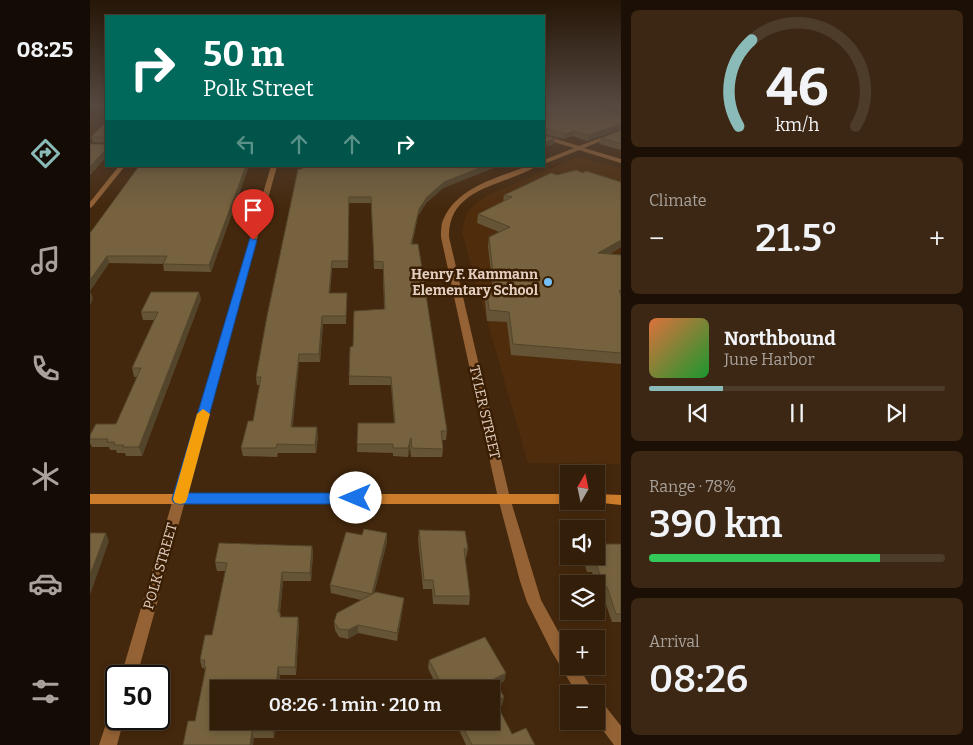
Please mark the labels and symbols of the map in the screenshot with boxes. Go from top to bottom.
pin [232,189,274,240]
place label: Henry F. Kammann Elementary School [411,266,539,299]
marker: Henry F. Kammann Elementary School [542,276,554,288]
street label: TYLER STREET [466,364,503,460]
north arrow [560,465,605,510]
position arrow [329,471,381,523]
street label: POLK STREET [140,521,181,611]
speed limit sign: 50 [105,665,170,730]

